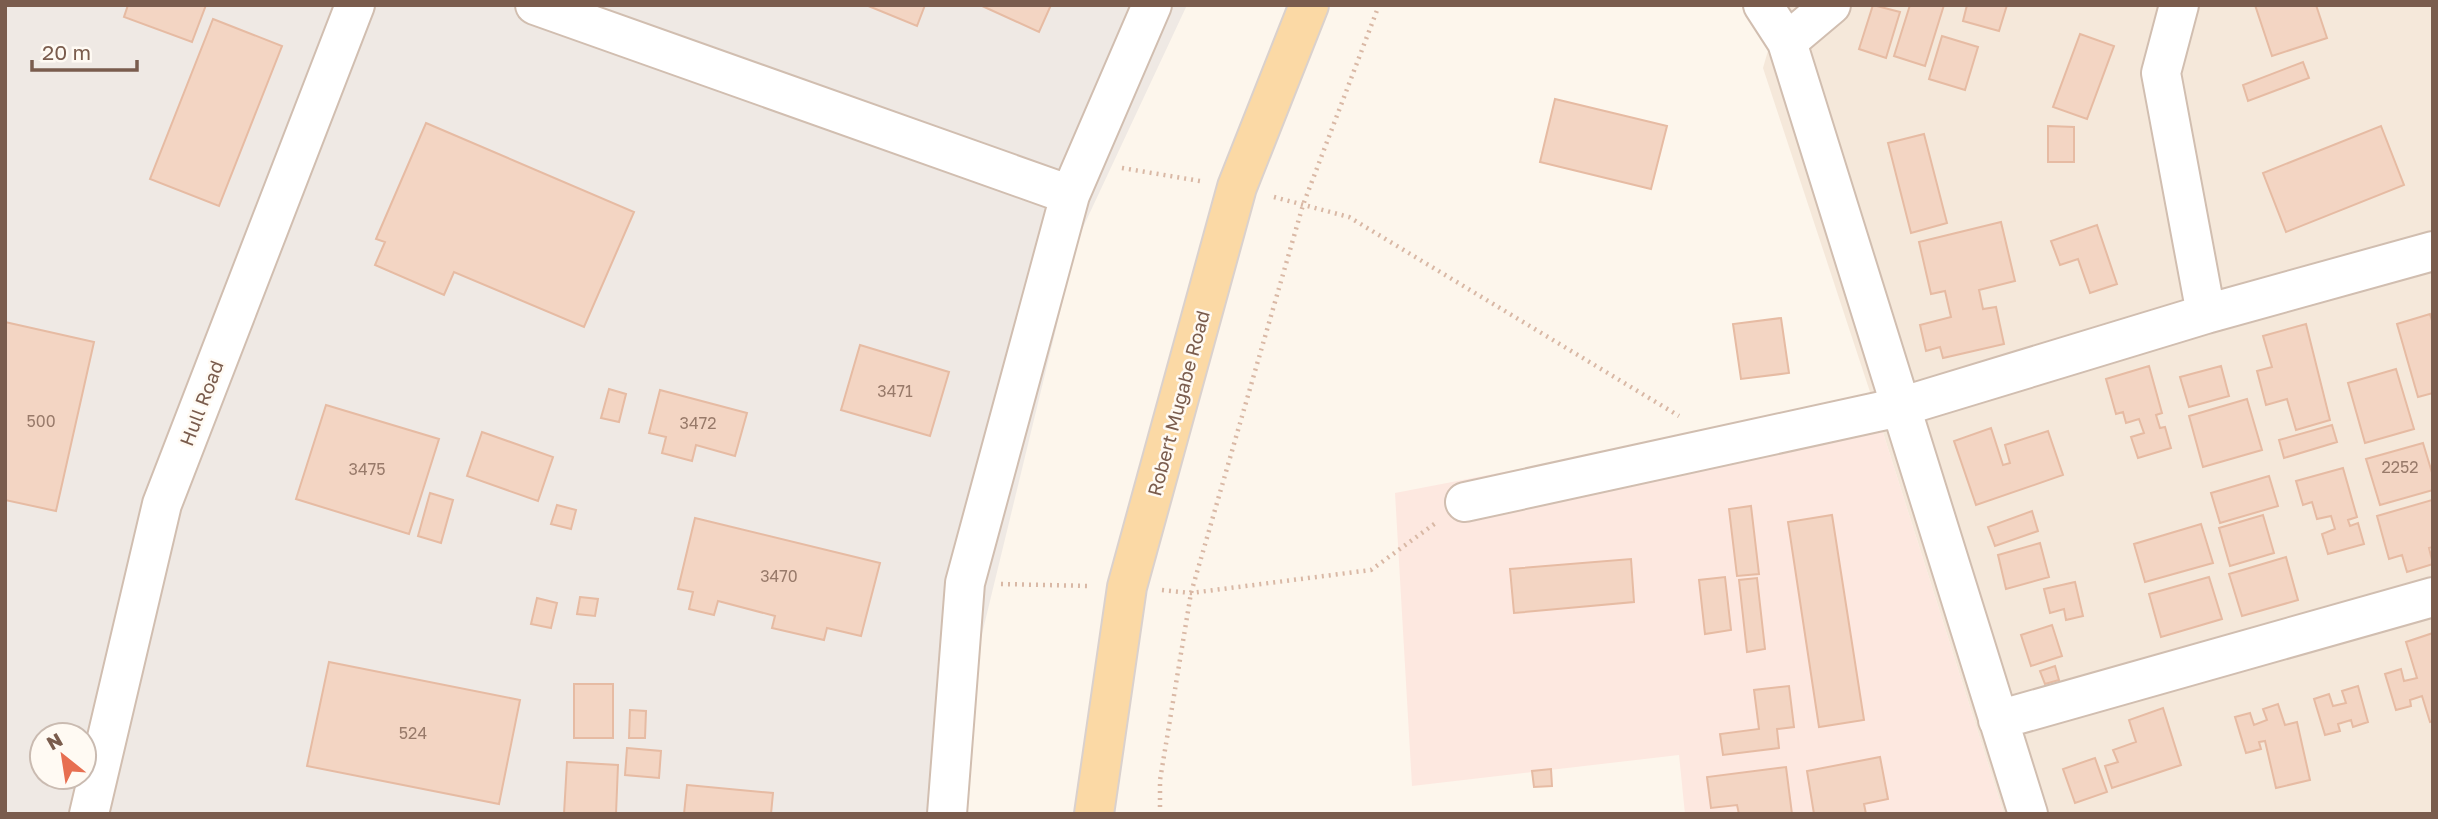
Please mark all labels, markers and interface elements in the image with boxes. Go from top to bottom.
scale bar [32,28,136,72]
text: 20 m [42,39,91,65]
street label: Robert Mugabe Road [1142,308,1214,498]
street label: Hull Road [174,357,228,449]
house number: 3471 [877,381,913,401]
house number: 500 [26,411,56,431]
house number: 3472 [680,413,716,433]
house number: 2252 [2381,457,2419,477]
house number: 3475 [349,459,385,479]
house number: 3470 [760,566,798,586]
north arrow [28,721,98,791]
house number: 524 [399,723,427,743]
text: N [42,727,66,754]

